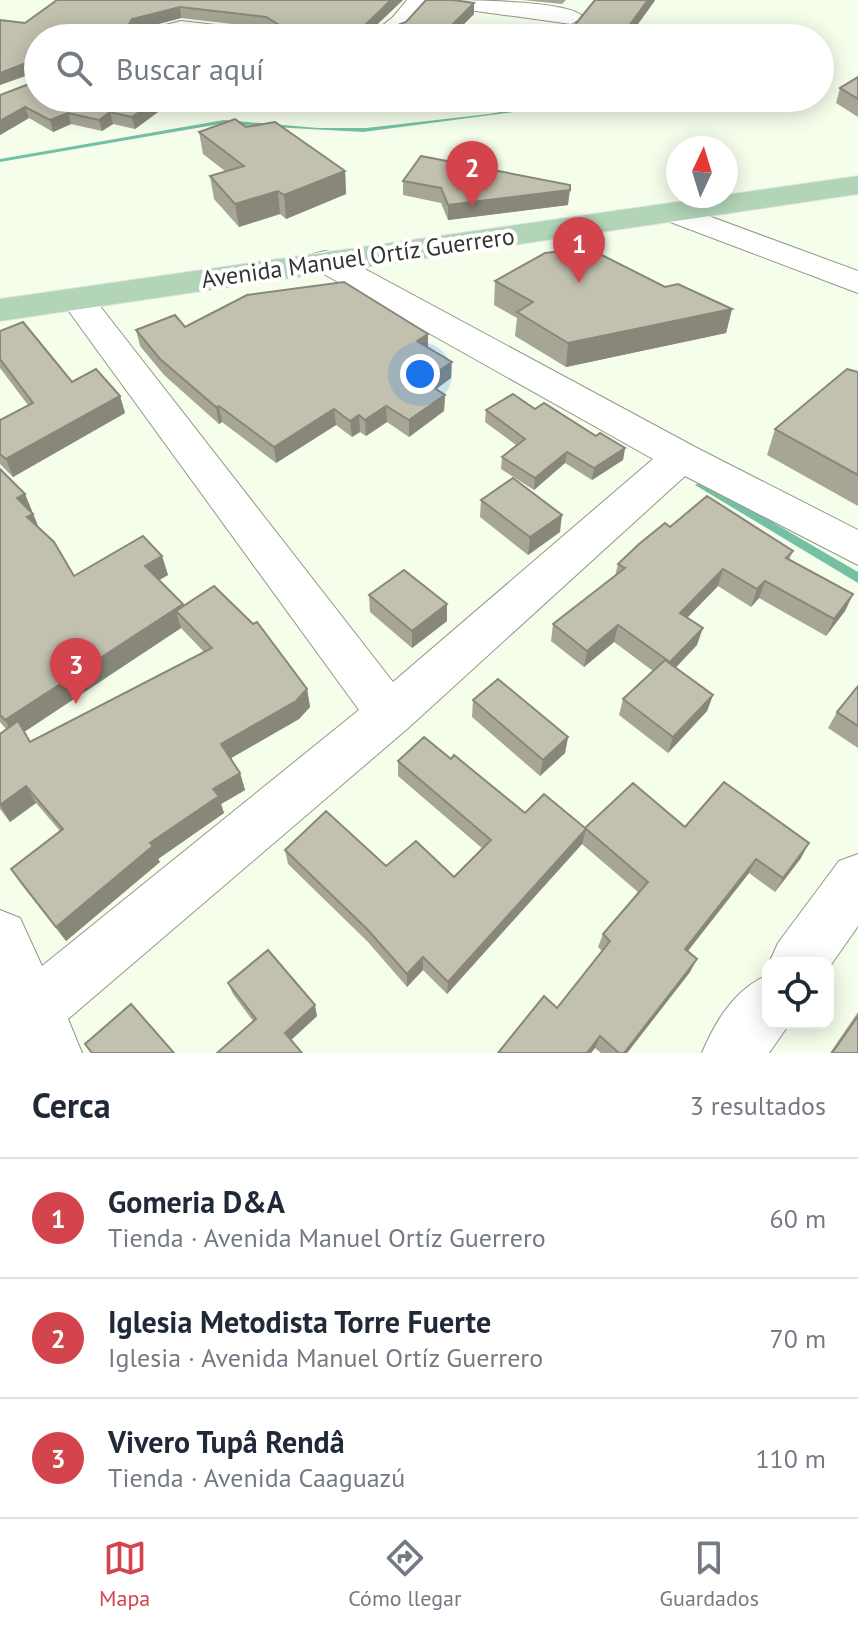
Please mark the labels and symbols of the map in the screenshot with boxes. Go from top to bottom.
north arrow [666,136,738,208]
pin: 2 [446,141,498,207]
pin: 1 [553,217,605,283]
street label: Avenida Manuel Ortíz Guerrero [199,220,516,295]
your location [400,354,440,394]
pin: 3 [50,638,102,704]

